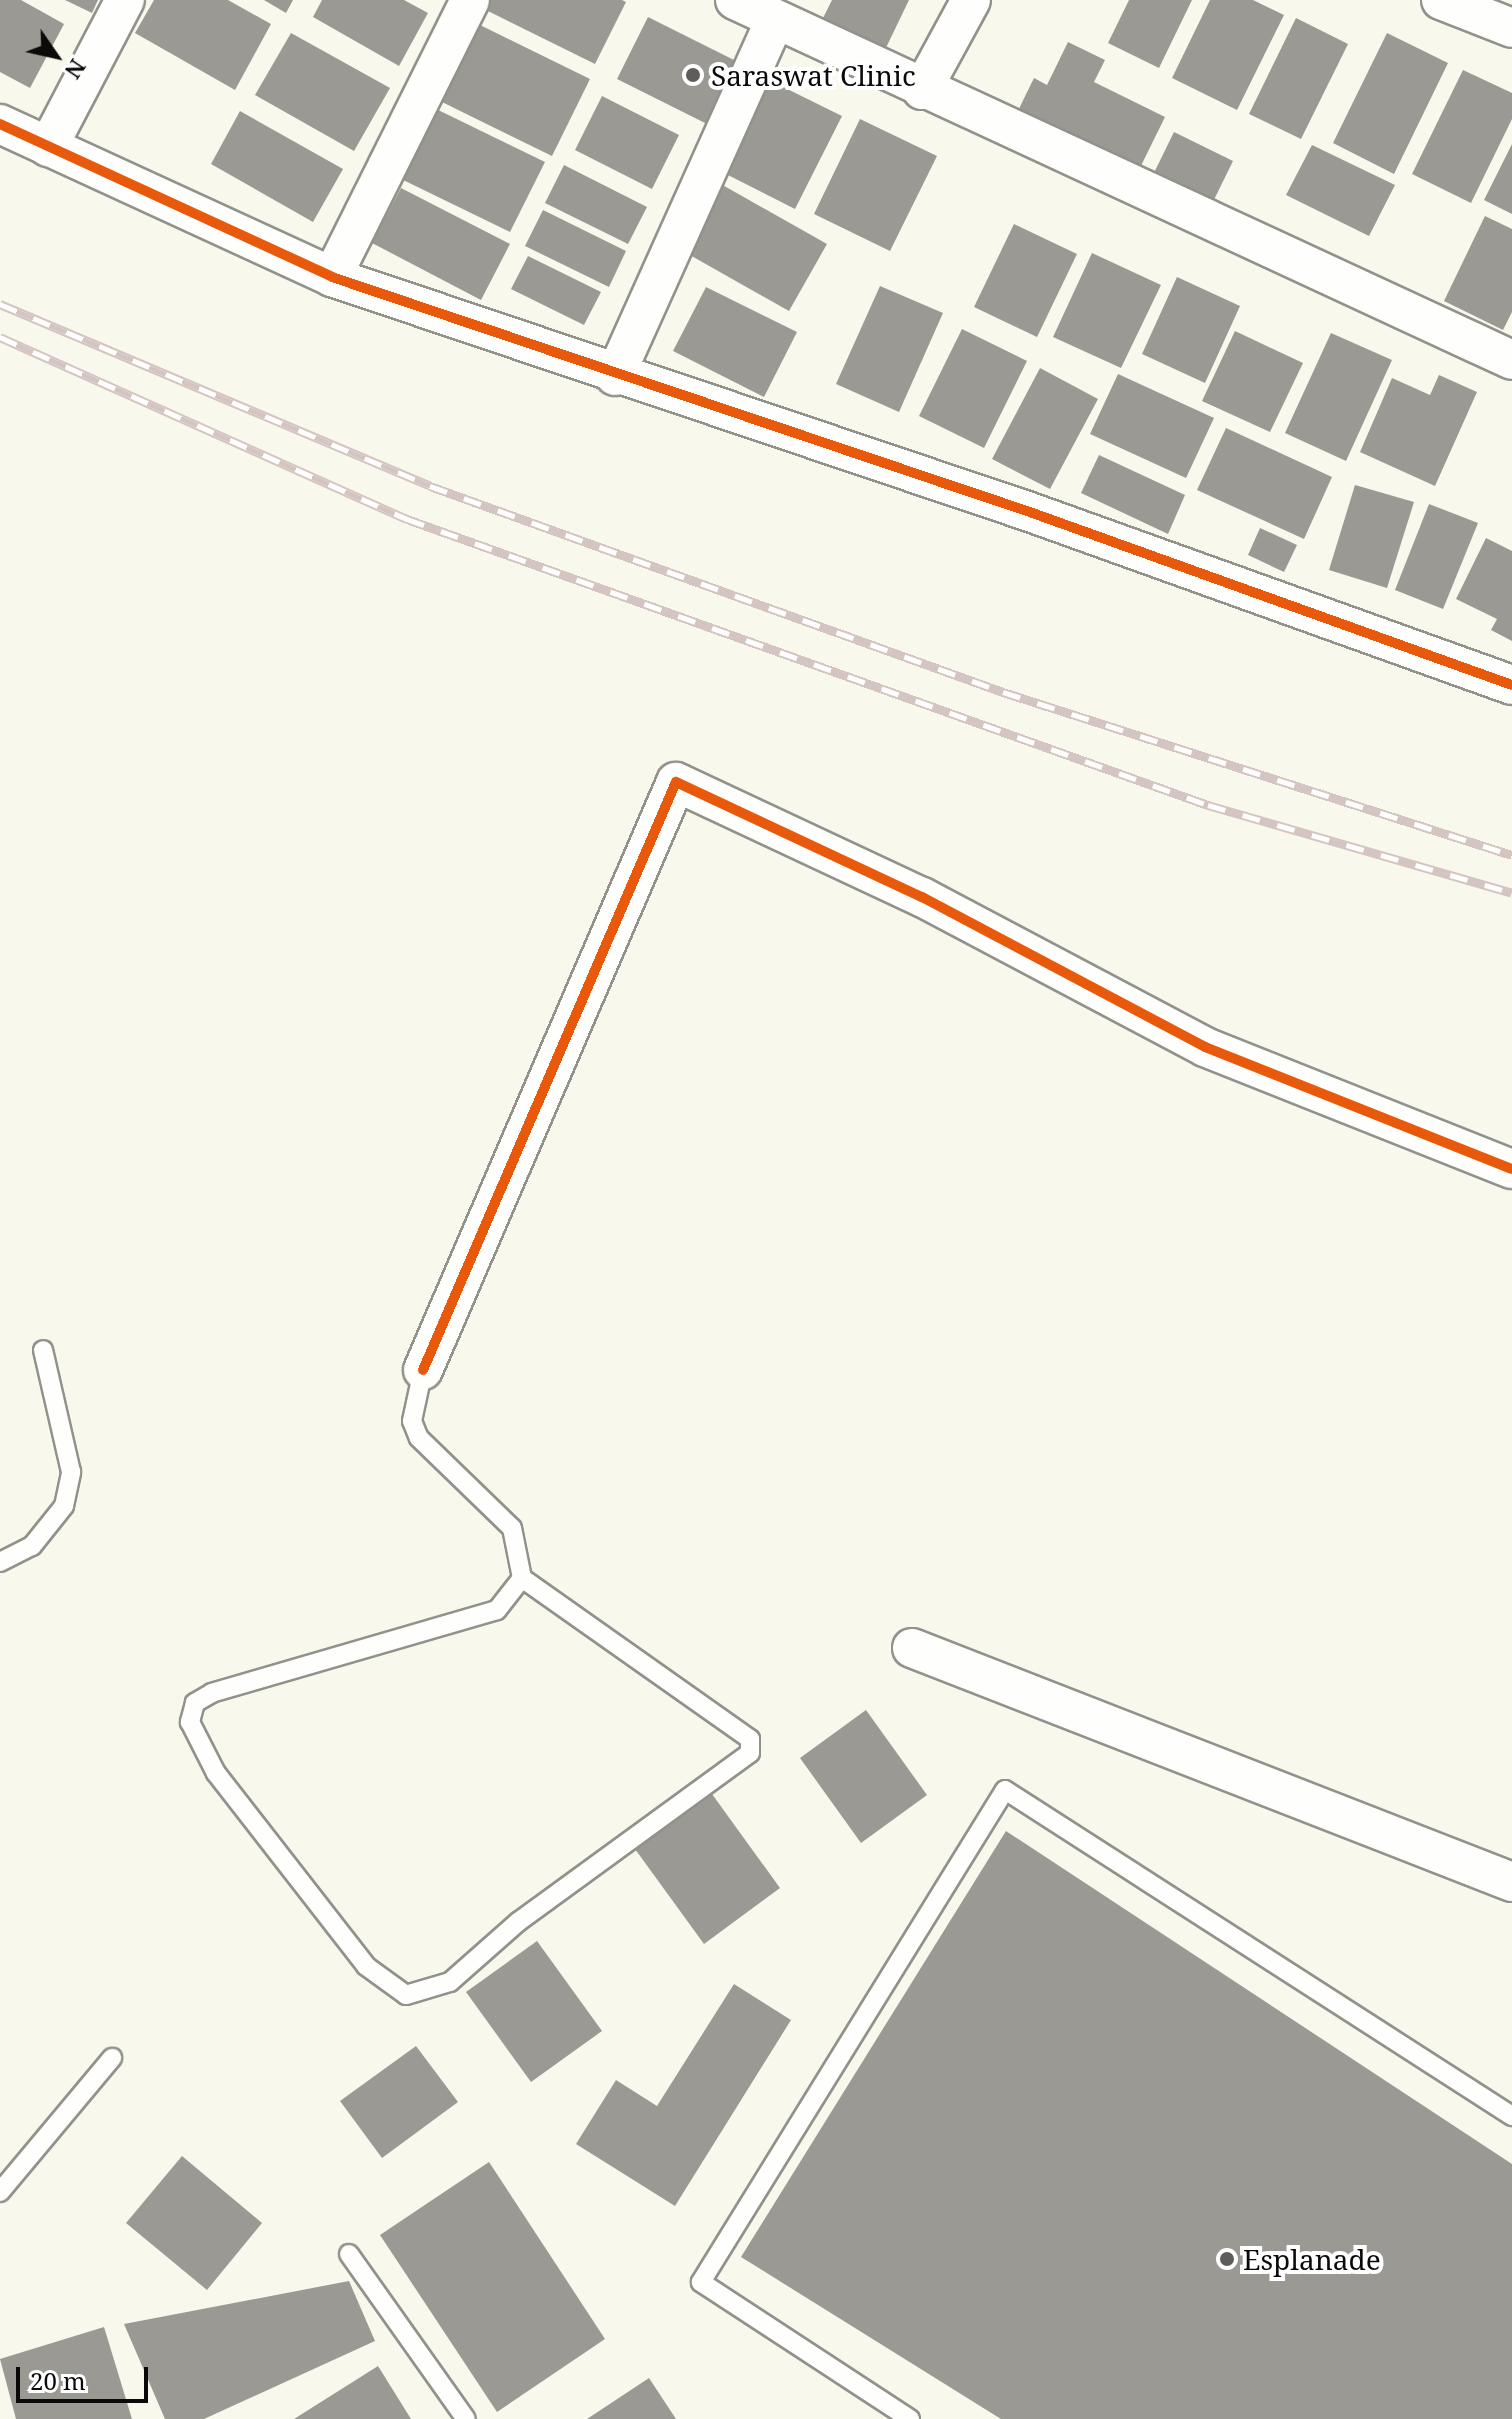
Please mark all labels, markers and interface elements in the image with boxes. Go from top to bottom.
north arrow [16,16,96,96]
text: N [59,54,93,85]
place label: Saraswat Clinic [711,58,916,92]
marker: Saraswat Clinic [682,64,704,86]
place label: Esplanade [1243,2242,1381,2276]
marker: Esplanade [1218,2250,1236,2268]
scale bar [20,2351,152,2401]
text: 20 m [30,2364,86,2397]

